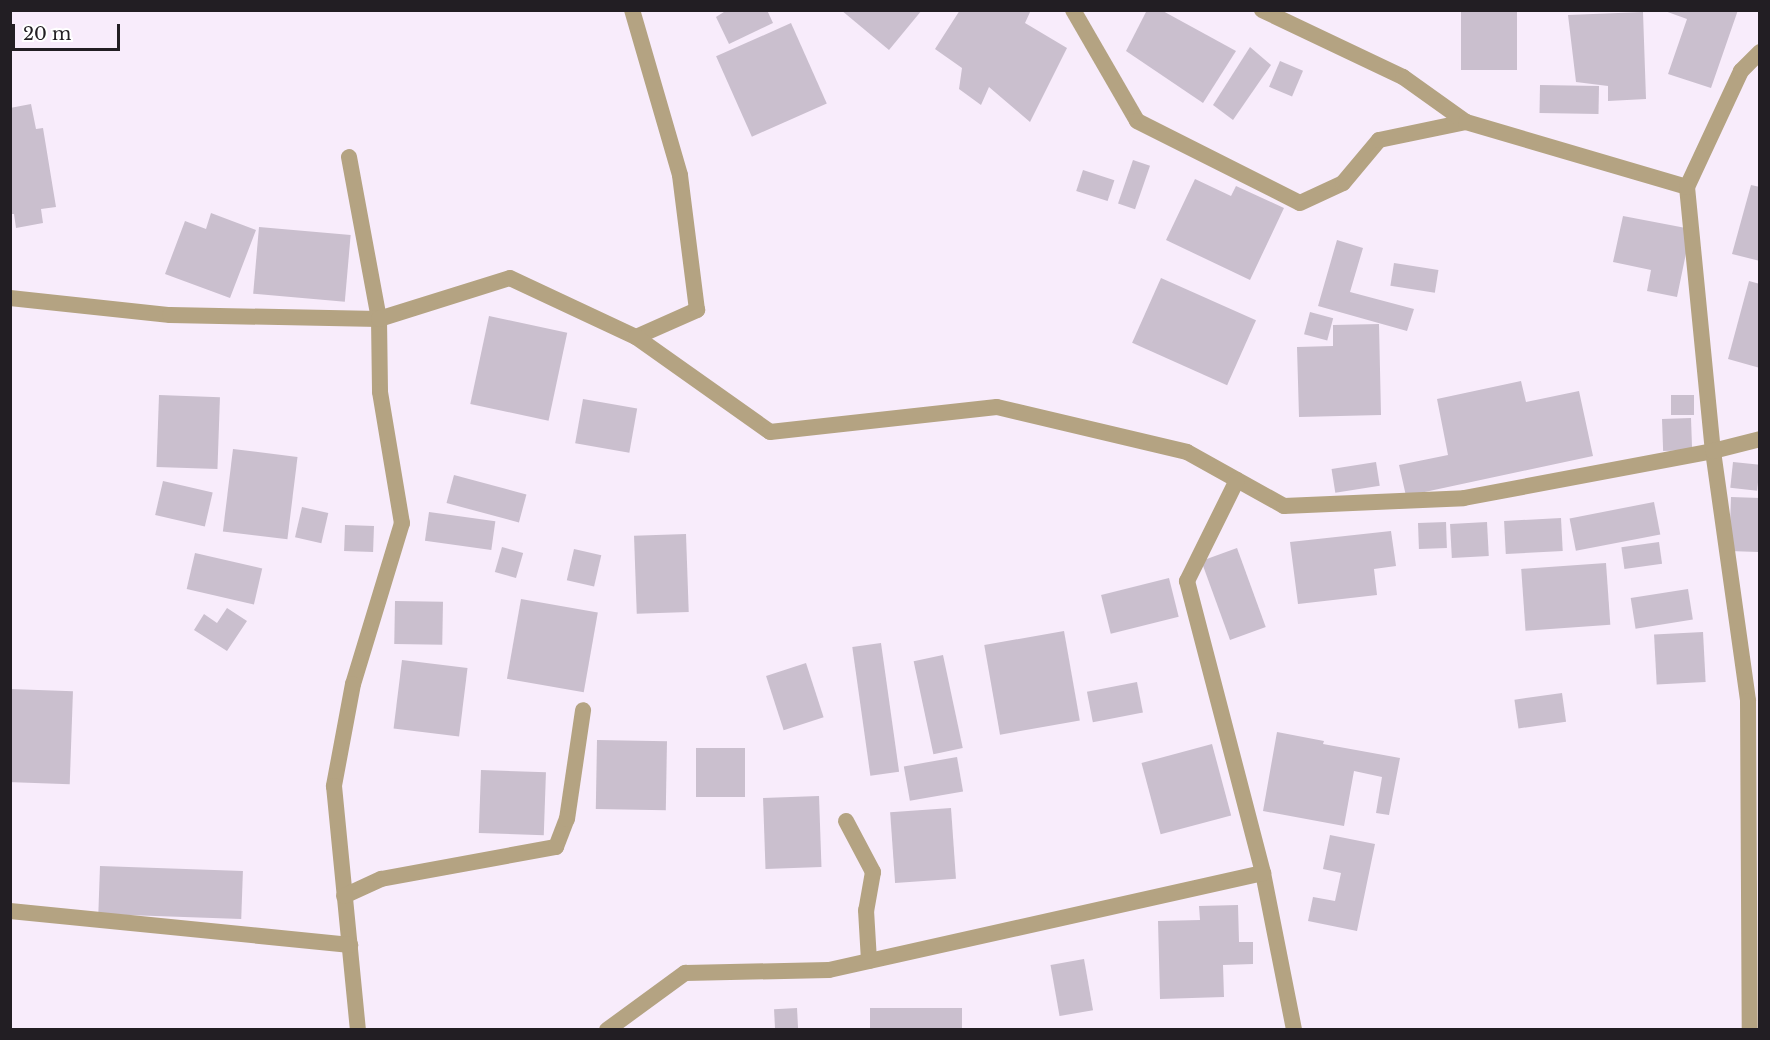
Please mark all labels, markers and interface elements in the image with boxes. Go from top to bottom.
scale bar [15,12,123,50]
text: 20 m [23,23,71,45]

